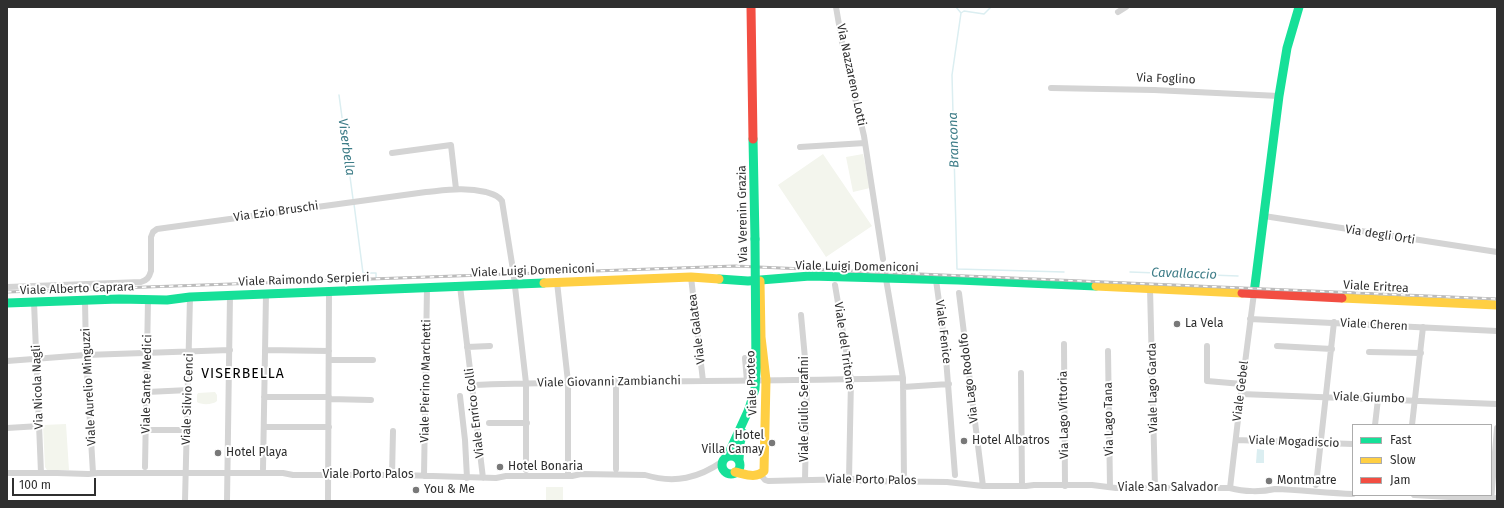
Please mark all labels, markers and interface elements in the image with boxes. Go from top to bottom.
street label: Via Nazzareno Lotti [833,23,869,127]
street label: Via Foglino [1136,71,1196,87]
water label: Brancona [945,112,963,168]
water label: Viserbella [334,117,358,177]
street label: Via Verenin Grazia [735,165,751,263]
street label: Via Ezio Bruschi [233,199,319,225]
street label: Via degli Orti [1344,222,1416,248]
street label: Viale Luigi Domeniconi [795,259,919,275]
street label: Viale Luigi Domeniconi [471,262,595,280]
water label: Cavallaccio [1151,265,1217,283]
street label: Viale Raimondo Serpieri [238,271,370,289]
street label: Viale Eritrea [1343,278,1409,296]
street label: Viale Alberto Caprara [20,280,134,298]
street label: Viale Galatea [686,293,708,365]
street label: Viale Fenice [932,299,954,365]
street label: Viale del Tritone [831,301,857,391]
street label: Viale Cheren [1340,316,1408,334]
place label: La Vela [1185,317,1223,331]
street label: Viale Pierino Marchetti [418,319,434,443]
marker: La Vela [1172,319,1182,329]
street label: Viale Aurelio Minguzzi [79,328,99,446]
street label: Via Lago Rodolfo [956,332,982,424]
street label: Viale Sante Medici [139,334,155,434]
street label: Viale Lago Garda [1145,343,1161,433]
street label: Via Nicola Nagli [29,344,47,430]
street label: Viale Proteo [744,350,760,416]
street label: Viale Silvio Cenci [179,353,197,445]
street label: Viale Giulio Serafini [798,356,812,462]
street label: Viale Gebel [1230,360,1252,422]
district label: VISERBELLA [201,366,285,382]
street label: Viale Enrico Colli [462,367,488,459]
street label: Via Lago Vittoria [1056,371,1072,459]
street label: Viale Giovanni Zambianchi [537,374,681,390]
street label: Via Lago Tana [1101,382,1117,456]
street label: Viale Giumbo [1333,390,1405,406]
legend [1352,424,1492,496]
place label: Hotel Villa Camay [702,429,764,457]
street label: Viale Mogadiscio [1248,433,1340,451]
text: Fast [1390,433,1412,447]
place label: Hotel Albatros [972,434,1050,448]
marker: Hotel Albatros [959,436,969,446]
marker: Hotel Villa Camay [767,438,777,448]
place label: Hotel Playa [226,446,287,460]
marker: Hotel Playa [213,448,223,458]
text: Slow [1390,453,1416,467]
place label: Hotel Bonaria [508,460,583,474]
marker: Hotel Bonaria [495,462,505,472]
street label: Viale Porto Palos [322,468,414,482]
scale bar [14,470,98,496]
street label: Viale Porto Palos [825,472,917,488]
text: Jam [1390,473,1410,487]
place label: Montmatre [1277,474,1337,488]
marker: Montmatre [1264,476,1274,486]
text: 100 m [19,478,51,492]
street label: Viale San Salvador [1118,481,1218,495]
place label: You & Me [424,483,475,497]
marker: You & Me [411,485,421,495]

